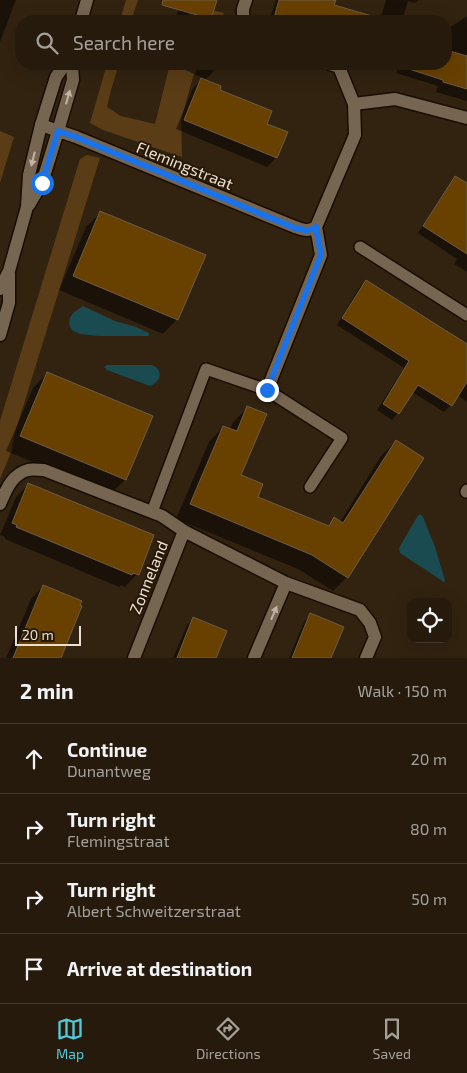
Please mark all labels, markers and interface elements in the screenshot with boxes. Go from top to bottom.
search box [15,15,452,70]
icon: search [33,29,61,57]
text: Search here [73,31,175,54]
one-way arrow [64,89,72,104]
street label: Flemingstraat [134,137,236,193]
one-way arrow [28,152,36,167]
route start [31,172,54,195]
route end [256,379,279,402]
street label: Zonneland [125,538,171,616]
map controls [407,598,452,643]
button: locate [407,598,452,643]
one-way arrow [270,606,278,620]
scale bar [15,623,81,646]
text: 20 m [22,626,54,643]
text: 2 min [20,678,74,703]
text: Walk · 150 m [357,681,447,700]
text: Continue [67,738,147,761]
icon: ahead [20,745,48,773]
text: 20 m [411,749,447,768]
text: Dunantweg [67,761,151,780]
text: Turn right [67,808,155,831]
icon: right [20,815,48,843]
text: 80 m [410,819,447,838]
text: Flemingstraat [67,831,169,850]
text: Turn right [67,878,155,901]
icon: right [20,885,48,913]
text: 50 m [411,889,447,908]
text: Albert Schweitzerstraat [67,901,241,920]
icon: arrive [20,955,48,983]
text: Arrive at destination [67,957,252,980]
tab: Map [56,1015,84,1062]
tab: Directions [196,1015,261,1062]
tab: Saved [373,1015,411,1062]

